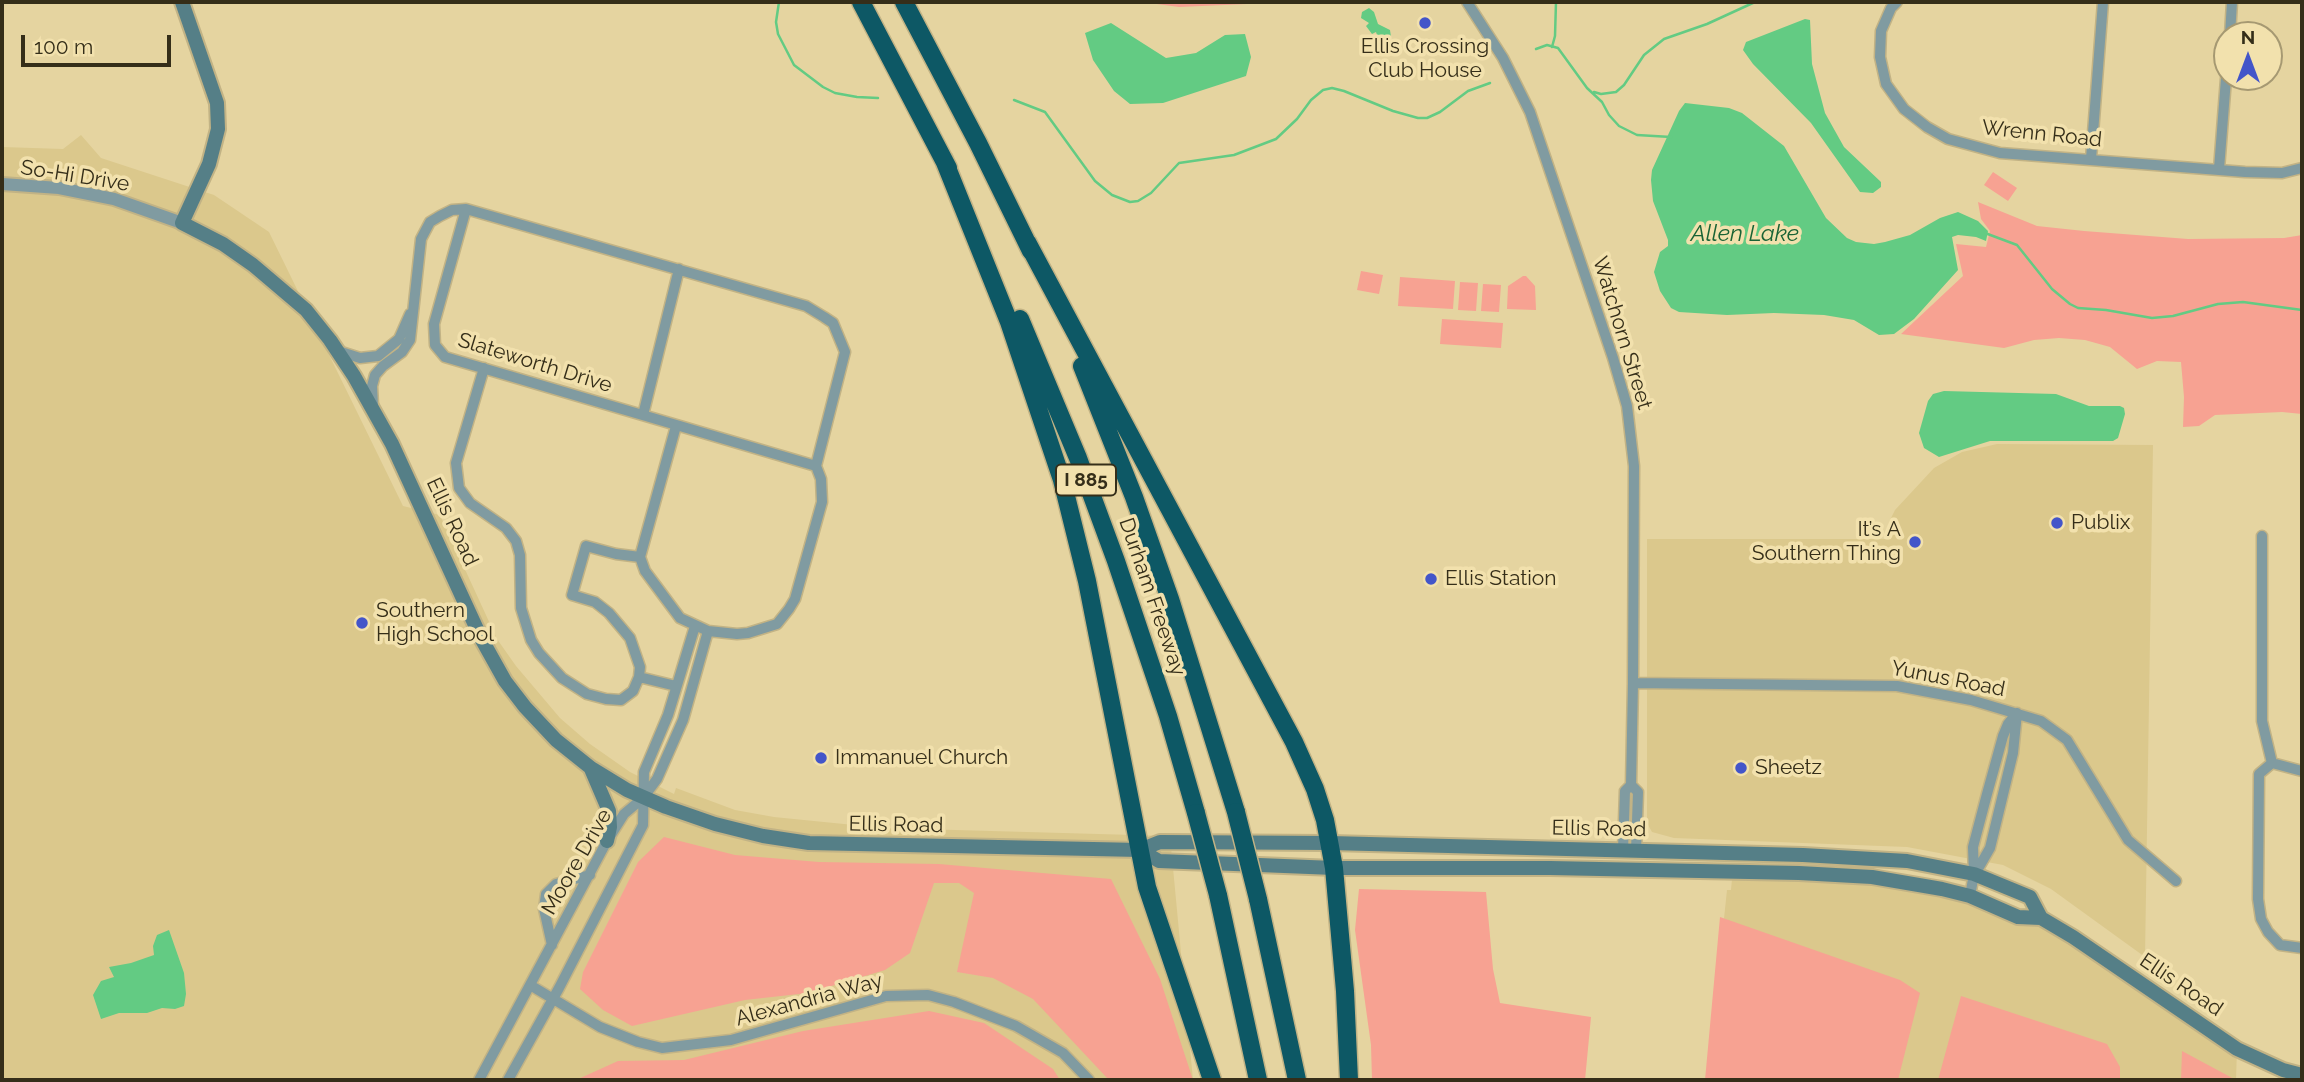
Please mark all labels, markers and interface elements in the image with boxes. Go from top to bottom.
marker: Ellis Crossing Club House [1417,15,1433,31]
scale bar [24,21,175,65]
north arrow [2213,21,2283,91]
text: N [2241,26,2255,48]
text: 100 m [34,34,93,59]
place label: Ellis Crossing Club House [1361,34,1489,84]
street label: Wrenn Road [1981,115,2103,153]
street label: So-Hi Drive [19,155,131,197]
water label: Allen Lake [1691,220,1799,248]
street label: Watchorn Street [1587,254,1657,412]
street label: Slateworth Drive [455,328,615,398]
road number: I 885 [1056,464,1116,495]
street label: Ellis Road [421,474,483,570]
place label: Publix [2071,510,2130,536]
street label: Durham Freeway [1113,515,1191,679]
marker: Publix [2049,515,2065,531]
place label: It’s A Southern Thing [1752,517,1901,567]
marker: It’s A Southern Thing [1907,534,1923,550]
place label: Ellis Station [1445,566,1557,592]
marker: Ellis Station [1423,571,1439,587]
place label: Southern High School [376,598,494,648]
marker: Southern High School [354,615,370,631]
street label: Yunus Road [1889,656,2007,702]
place label: Immanuel Church [835,745,1008,771]
marker: Immanuel Church [813,750,829,766]
place label: Sheetz [1755,755,1822,781]
marker: Sheetz [1733,760,1749,776]
street label: Moore Drive [537,805,617,919]
street label: Ellis Road [848,812,944,838]
street label: Ellis Road [1551,816,1647,842]
street label: Ellis Road [2135,948,2227,1022]
street label: Alexandria Way [733,968,885,1032]

